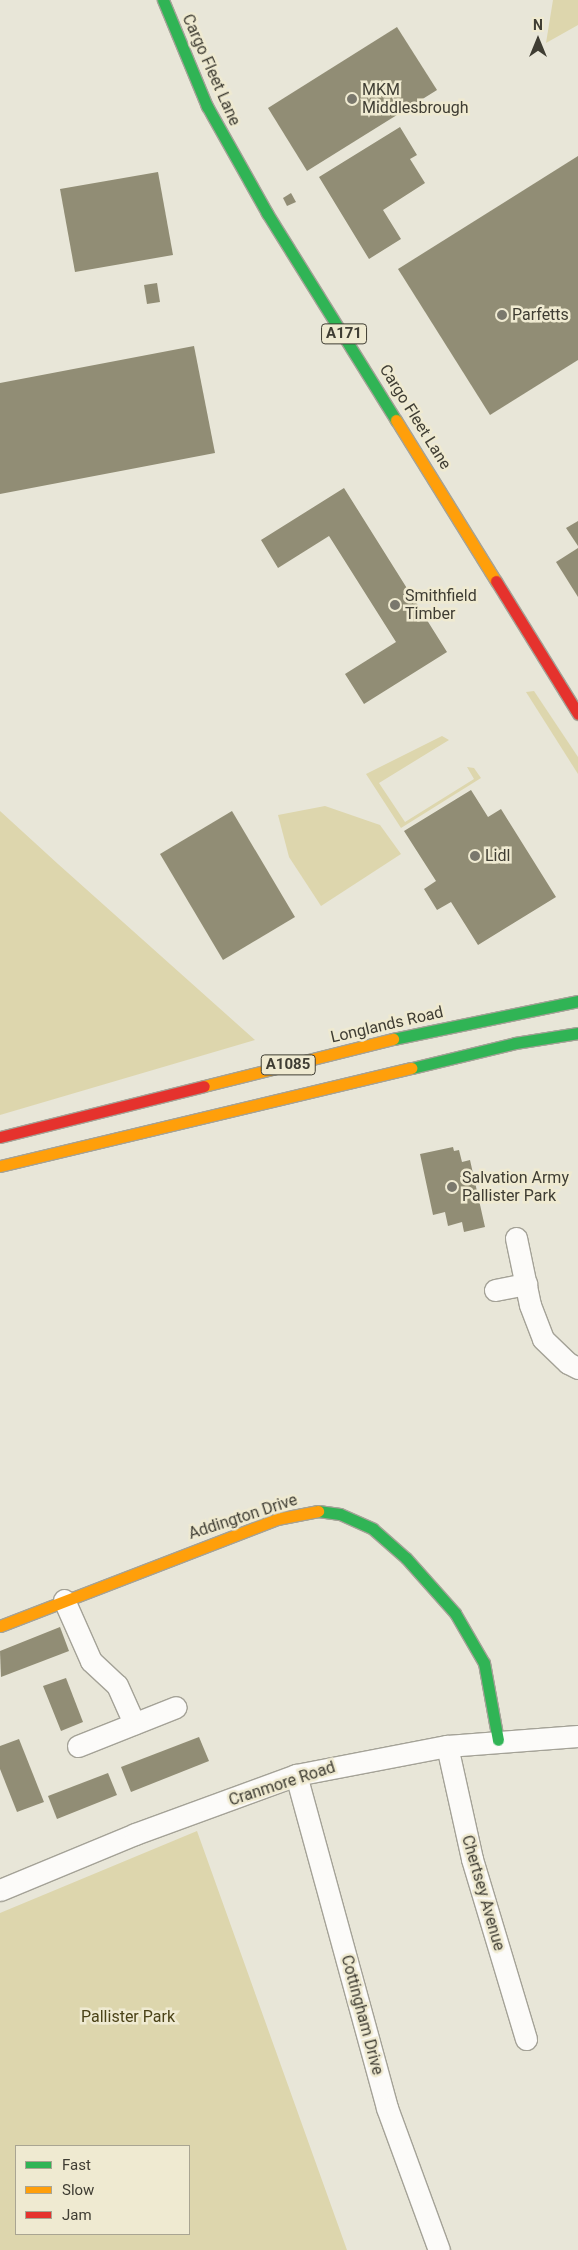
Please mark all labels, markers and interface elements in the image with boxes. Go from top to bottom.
street label: Cargo Fleet Lane [178,11,244,129]
north arrow [513,15,563,65]
text: N [533,17,543,33]
place label: MKM Middlesbrough [362,80,469,118]
marker: MKM Middlesbrough [346,93,358,105]
place label: Parfetts [512,305,569,325]
marker: Parfetts [496,309,508,321]
road number: A171 [320,322,368,346]
street label: Cargo Fleet Lane [375,361,455,473]
place label: Smithfield Timber [405,586,477,624]
marker: Smithfield Timber [389,599,401,611]
place label: Lidl [485,846,510,866]
marker: Lidl [469,850,481,862]
street label: Longlands Road [329,1003,445,1047]
road number: A1085 [260,1052,316,1078]
place label: Salvation Army Pallister Park [462,1168,569,1206]
marker: Salvation Army Pallister Park [446,1181,458,1193]
street label: Addington Drive [186,1490,300,1544]
street label: Cranmore Road [226,1758,338,1810]
street label: Chertsey Avenue [457,1833,509,1953]
street label: Cottingham Drive [337,1953,387,2077]
park label: Pallister Park [81,2007,175,2027]
legend [15,2145,190,2235]
text: Fast [62,2156,91,2174]
text: Slow [62,2181,94,2199]
text: Jam [62,2206,92,2224]

